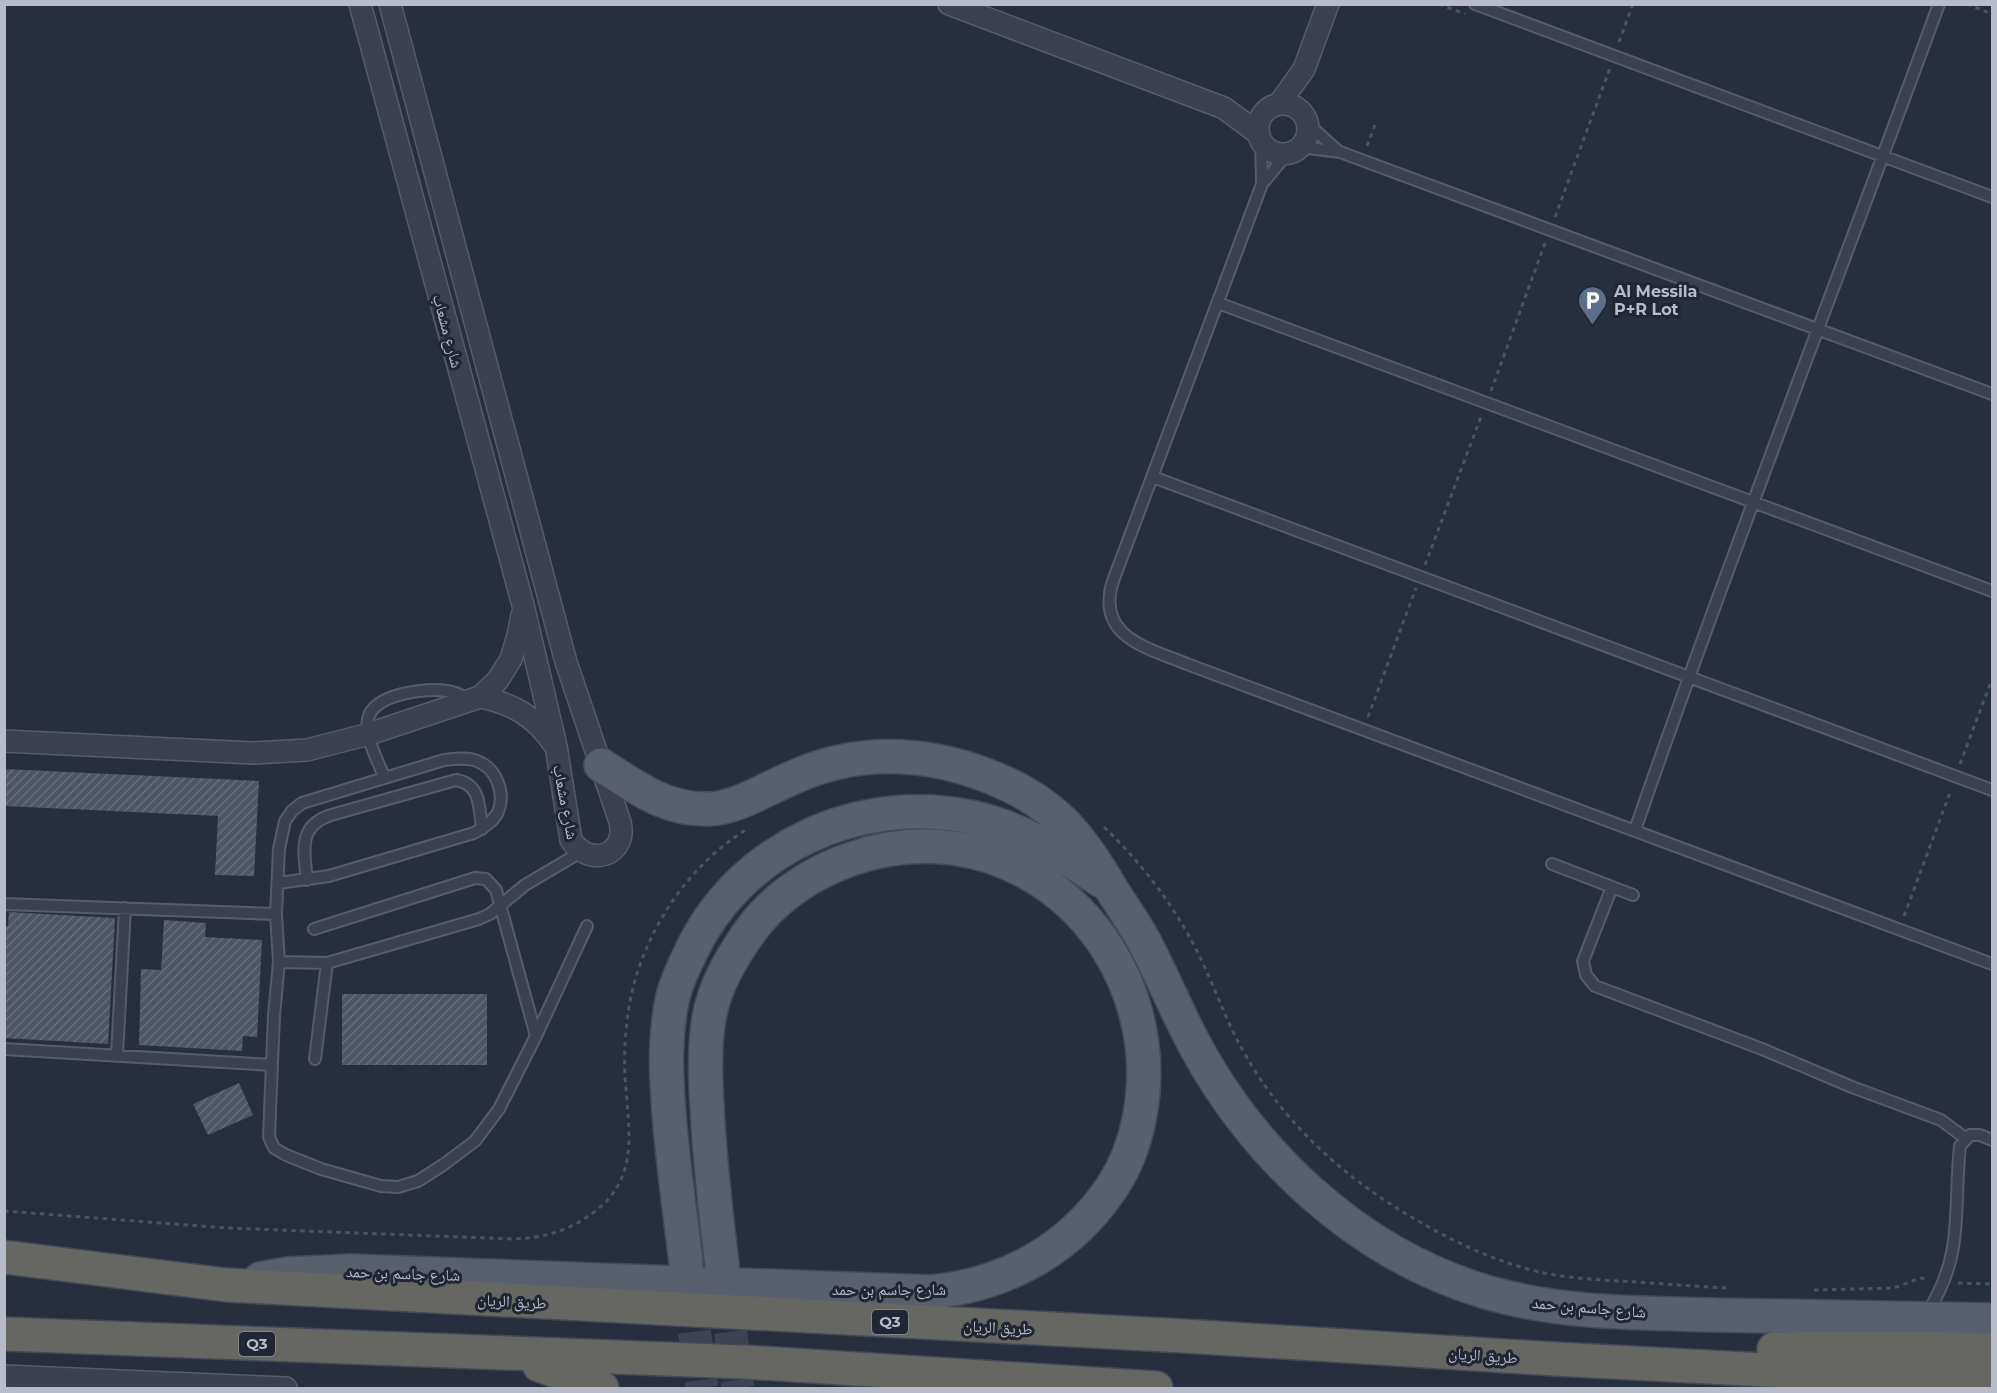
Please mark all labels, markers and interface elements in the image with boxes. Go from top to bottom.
place label: Al Messila P+R Lot [1613,282,1697,319]
parking icon: Al Messila P+R Lot [1577,284,1609,326]
street label: شارع مشعاب [428,292,466,370]
street label: شارع مشعاب [548,763,582,841]
street label: شارع جاسم بن حمد [345,1262,460,1286]
street label: شارع جاسم بن حمد [832,1280,946,1300]
street label: طريق الريان [477,1290,547,1314]
street label: شارع جاسم بن حمد [1531,1293,1647,1323]
road number: Q3 [872,1310,908,1334]
street label: طريق الريان [963,1316,1033,1340]
road number: Q3 [239,1332,275,1356]
street label: طريق الريان [1448,1344,1518,1368]

